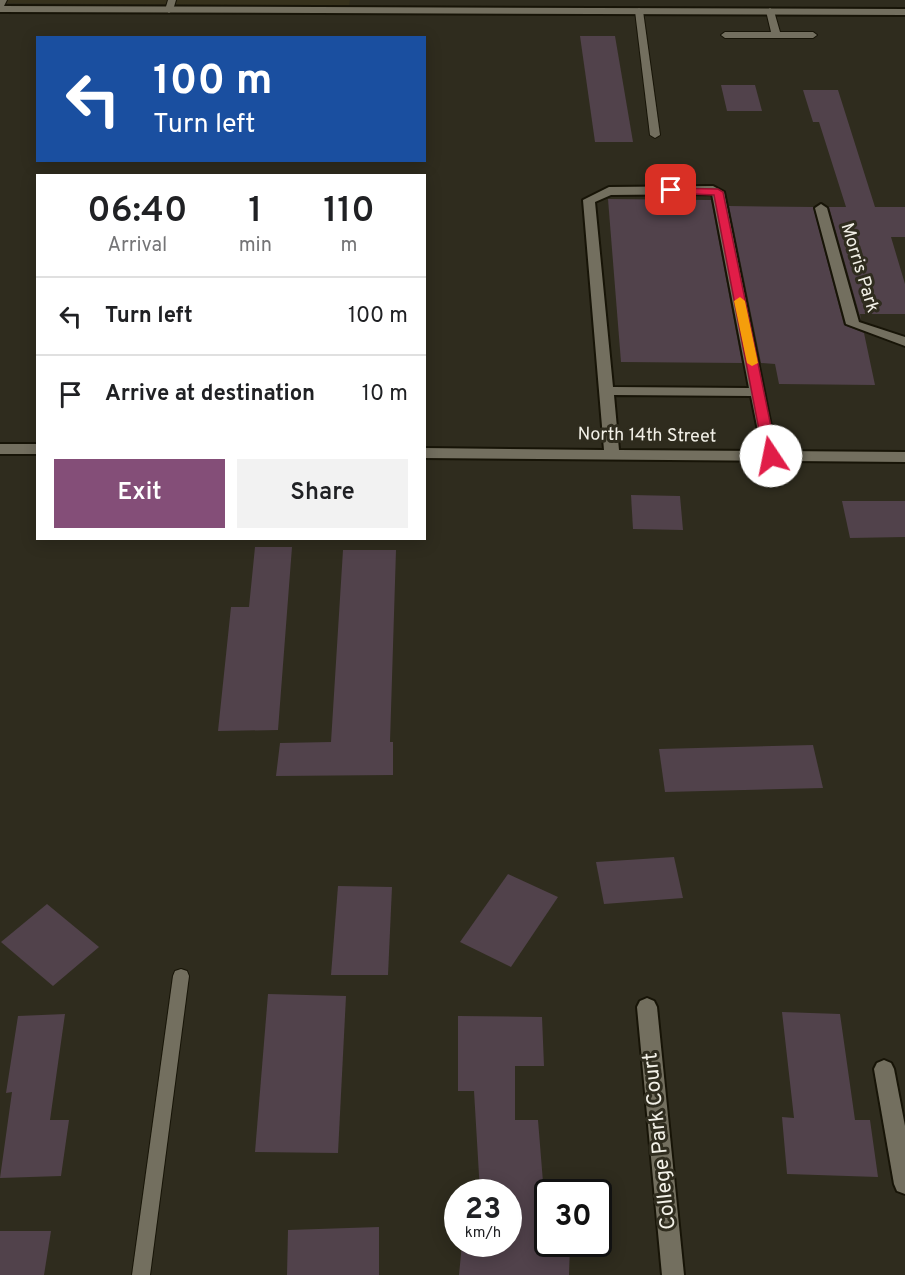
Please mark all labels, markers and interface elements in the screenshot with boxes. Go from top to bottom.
text: 100 m [153,56,272,109]
icon: left [54,60,132,138]
text: Turn left [153,108,255,142]
pin [645,164,696,215]
icon: arrive [654,173,687,206]
text: 06:40 [87,189,187,235]
text: 1 [248,189,262,235]
text: 110 [323,189,375,235]
street label: Morris Park [834,220,884,316]
text: Arrival [108,233,167,259]
text: min [239,233,272,259]
text: m [340,233,357,259]
icon: left [54,300,87,333]
text: Turn left [105,303,193,330]
text: 100 m [348,303,408,330]
icon: arrive [54,378,87,411]
text: Arrive at destination [105,381,315,408]
text: 10 m [362,381,408,408]
street label: North 14th Street [577,423,717,449]
position arrow [739,424,803,488]
button: Exit [54,459,225,528]
button: Share [237,459,408,528]
street label: College Park Court [637,1051,683,1231]
speed limit sign: 30 [534,1179,612,1257]
text: 23 [465,1192,501,1229]
text: km/h [465,1224,501,1243]

